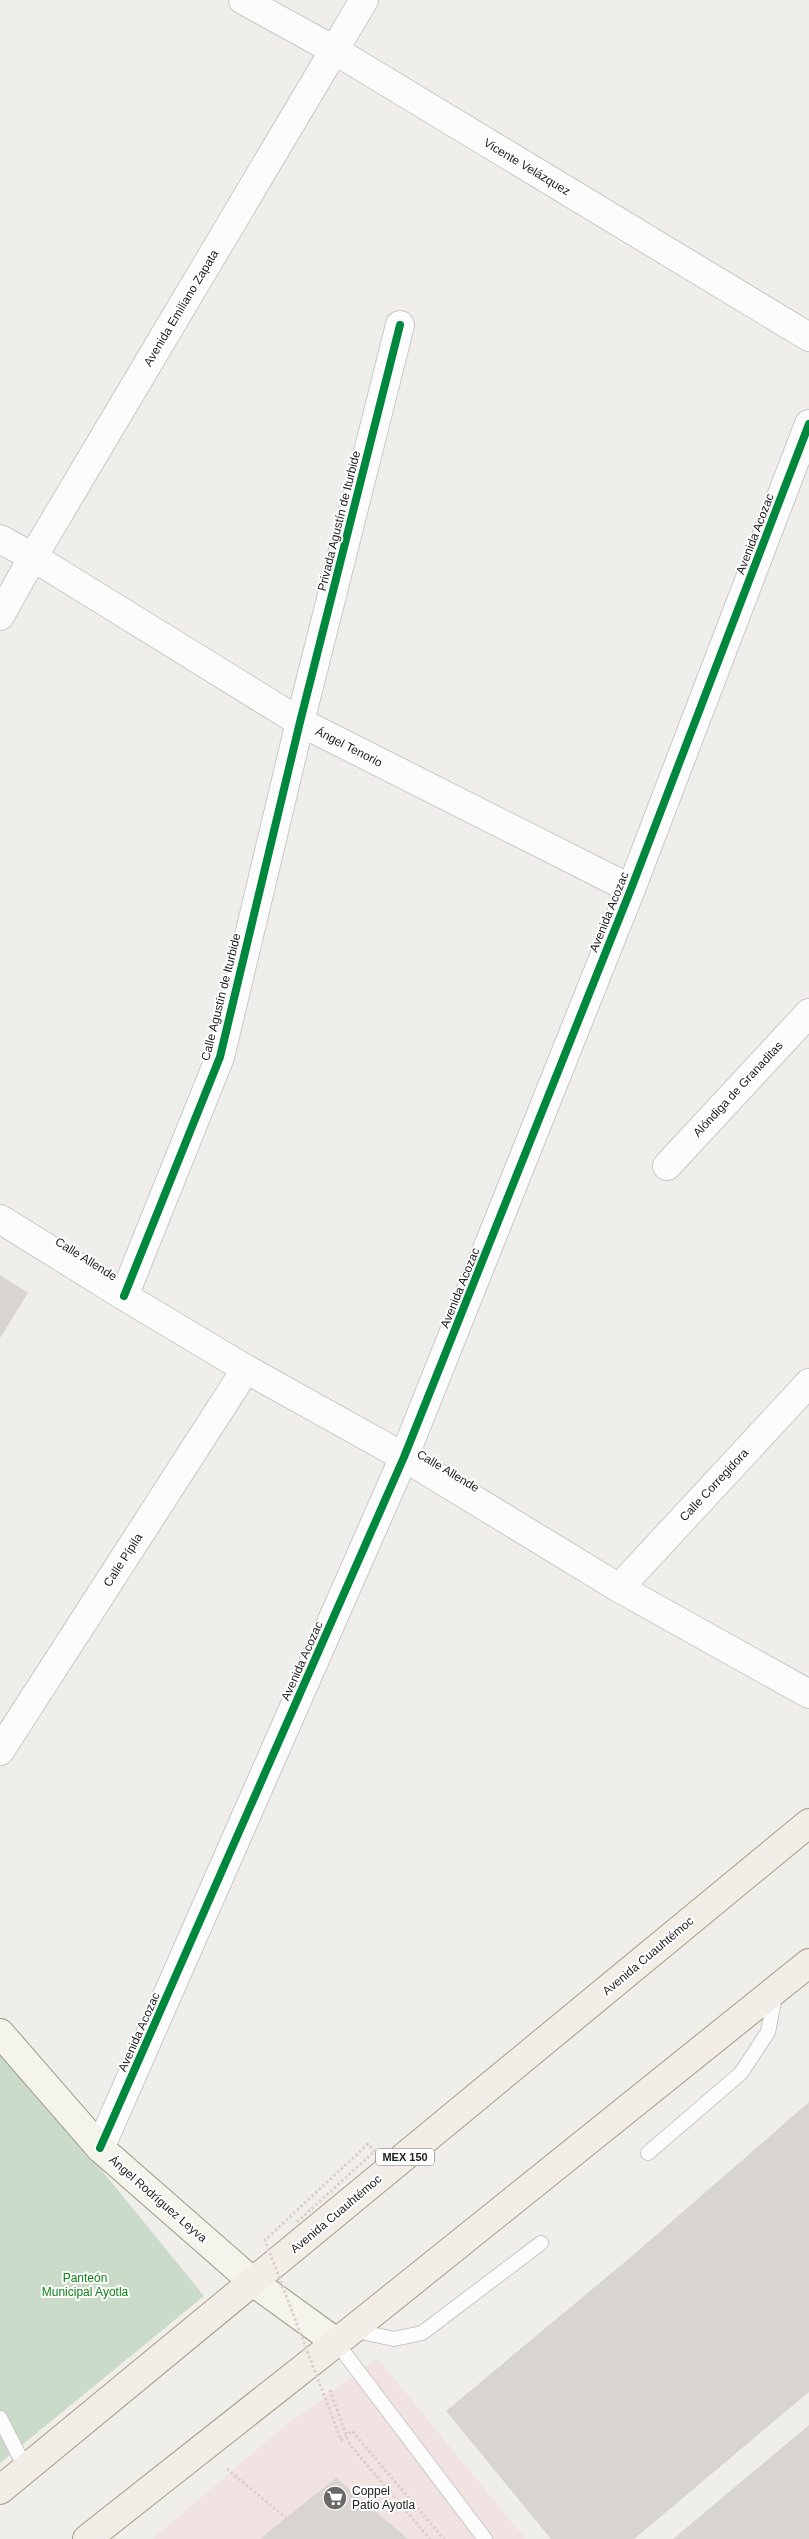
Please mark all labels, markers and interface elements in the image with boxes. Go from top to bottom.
street label: Vicente Velázquez [481,136,573,198]
street label: Avenida Emiliano Zapata [141,247,221,369]
street label: Privada Agustín de Iturbide [315,449,363,593]
street label: Avenida Acozac [733,492,777,576]
street label: Ángel Tenorio [313,723,386,770]
street label: Avenida Acozac [587,870,631,954]
street label: Calle Agustín de Iturbide [198,932,244,1062]
street label: Alóndiga de Granaditas [690,1038,786,1140]
street label: Calle Allende [53,1234,120,1284]
street label: Avenida Acozac [438,1246,482,1330]
street label: Calle Corregidora [677,1446,751,1524]
street label: Calle Allende [414,1447,482,1495]
street label: Calle Pípila [101,1530,146,1589]
street label: Avenida Acozac [278,1619,326,1703]
street label: Avenida Cuauhtémoc [600,1914,696,1998]
street label: Avenida Acozac [115,1990,163,2074]
road number: MEX 150 [376,2148,434,2166]
street label: Ángel Rodríguez Leyva [106,2152,211,2245]
street label: Avenida Cuauhtémoc [288,2172,384,2256]
park label: Panteón Municipal Ayotla [42,2271,129,2299]
place label: Coppel Patio Ayotla [352,2484,415,2512]
supermarket icon: Coppel Patio Ayotla [322,2485,348,2511]

